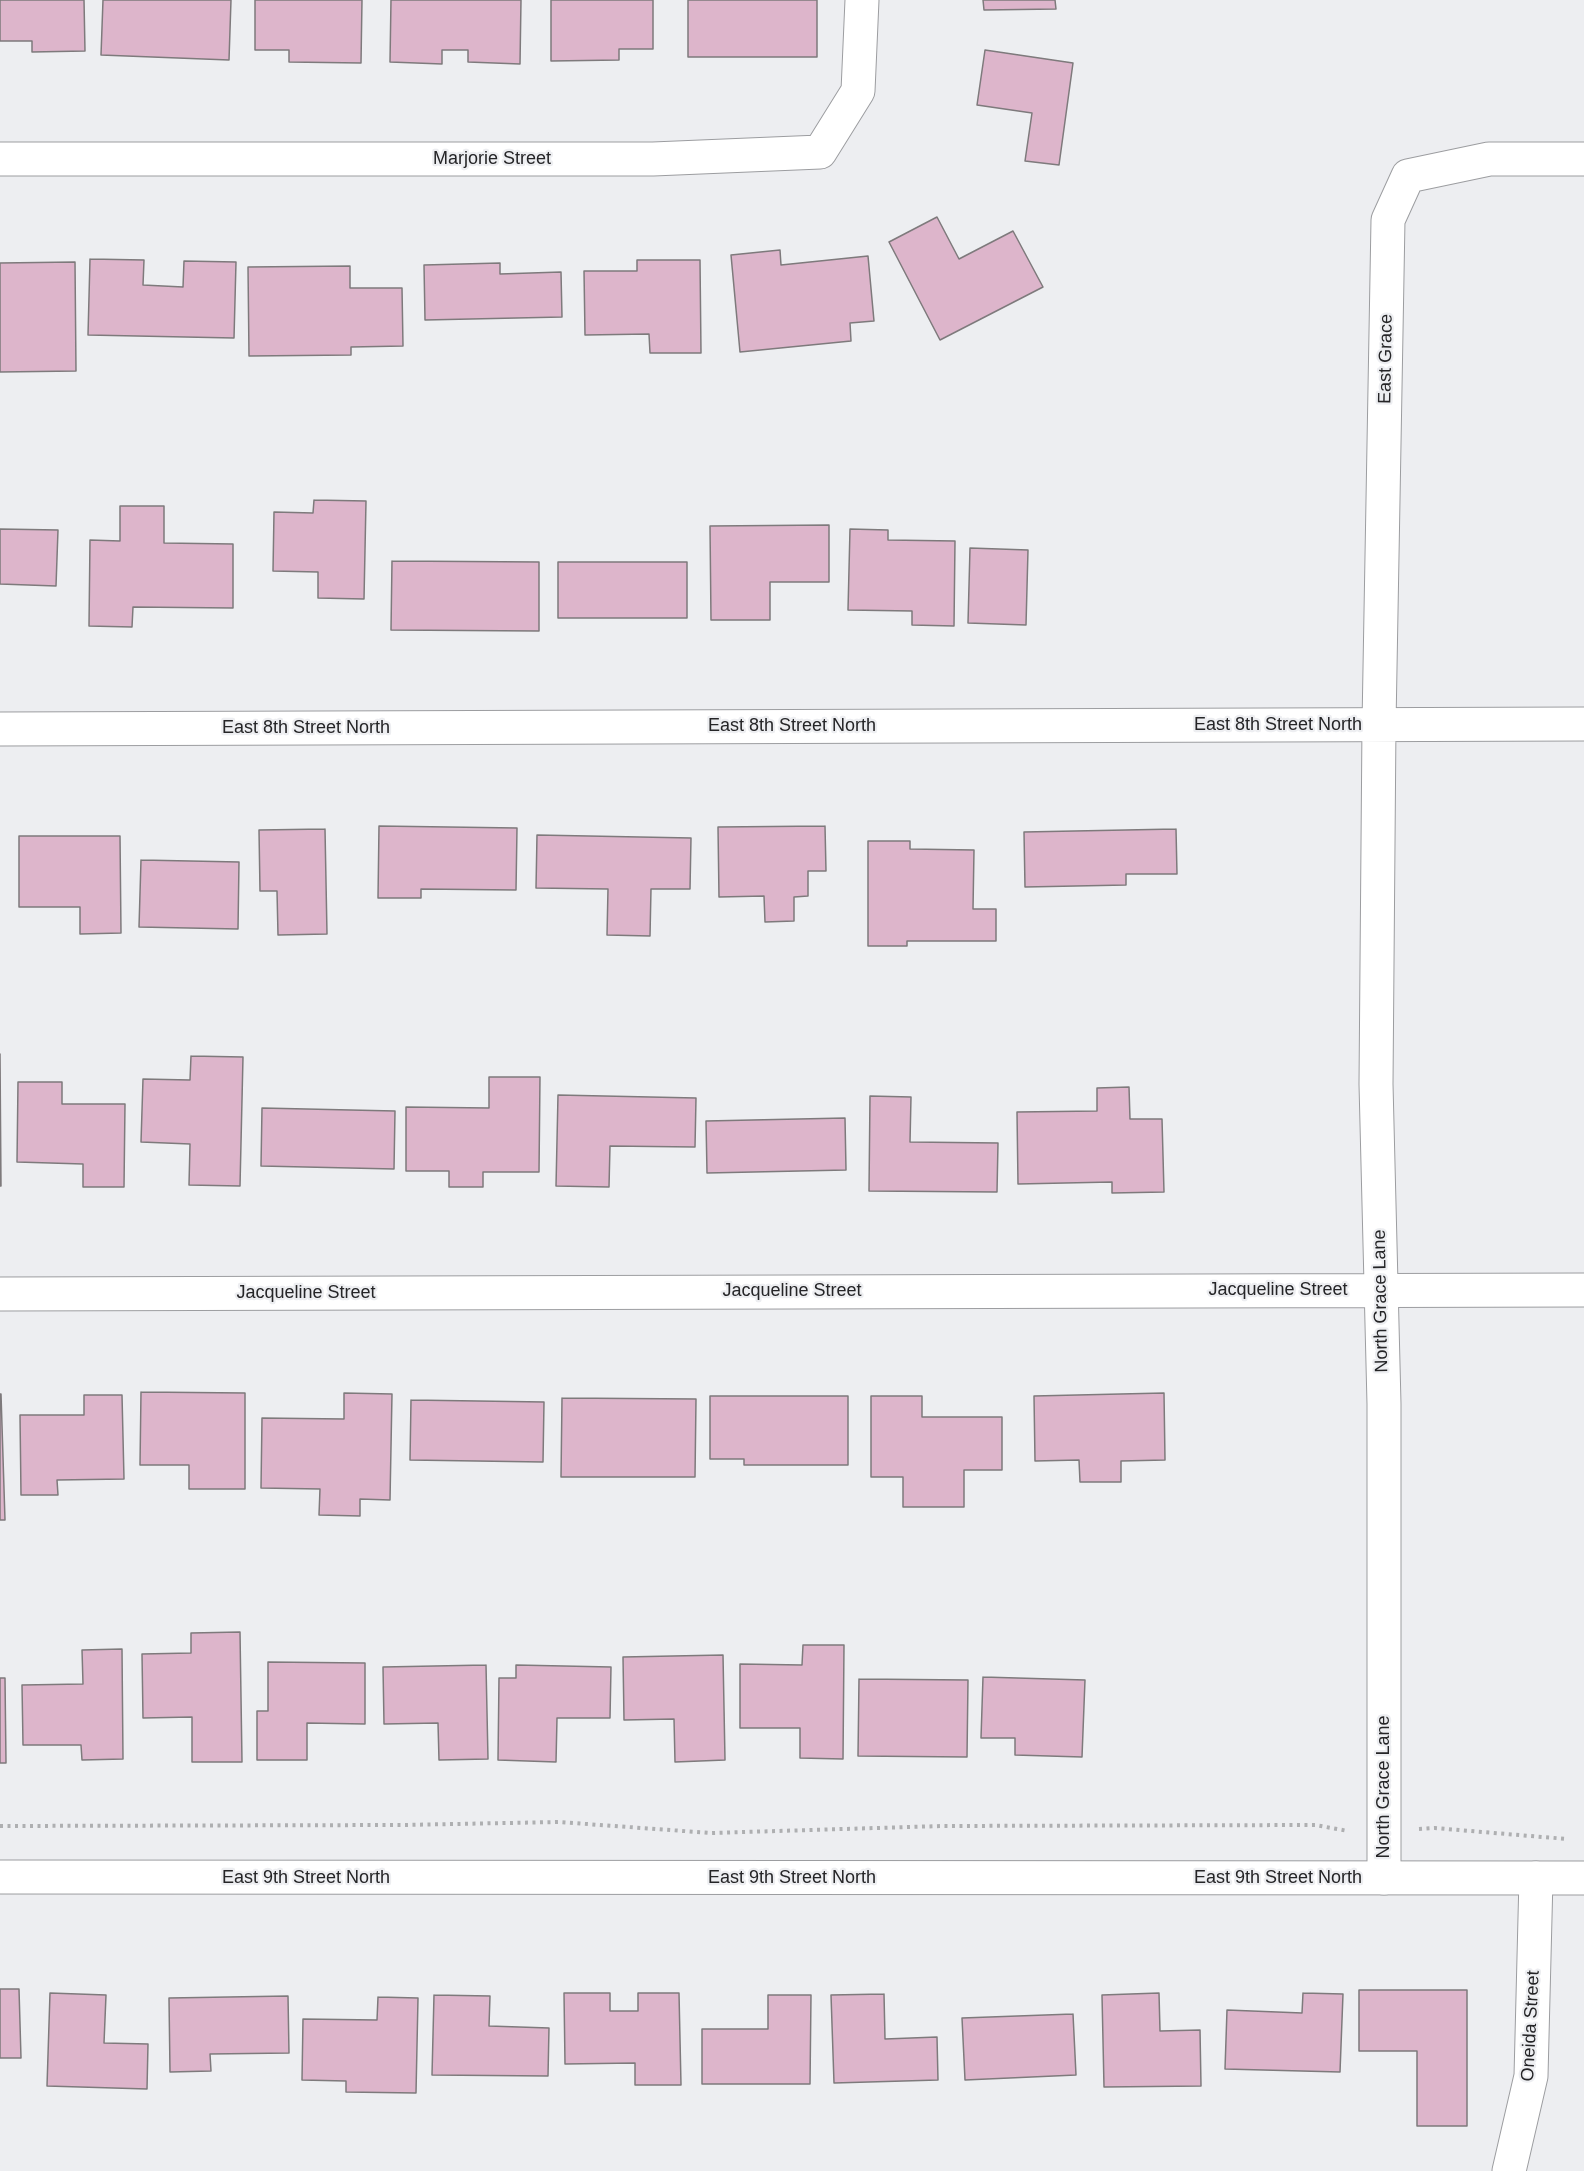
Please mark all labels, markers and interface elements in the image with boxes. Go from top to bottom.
street label: Marjorie Street [433,148,551,170]
street label: East Grace [1374,314,1398,404]
street label: East 8th Street North [1194,714,1362,736]
street label: East 8th Street North [708,715,876,737]
street label: East 8th Street North [222,717,390,739]
street label: North Grace Lane [1369,1229,1393,1373]
street label: Jacqueline Street [1208,1279,1348,1301]
street label: Jacqueline Street [722,1280,862,1302]
street label: Jacqueline Street [236,1282,376,1304]
street label: North Grace Lane [1373,1715,1395,1859]
street label: East 9th Street North [222,1867,390,1889]
street label: East 9th Street North [708,1867,876,1889]
street label: East 9th Street North [1194,1867,1362,1889]
street label: Oneida Street [1517,1970,1545,2082]

